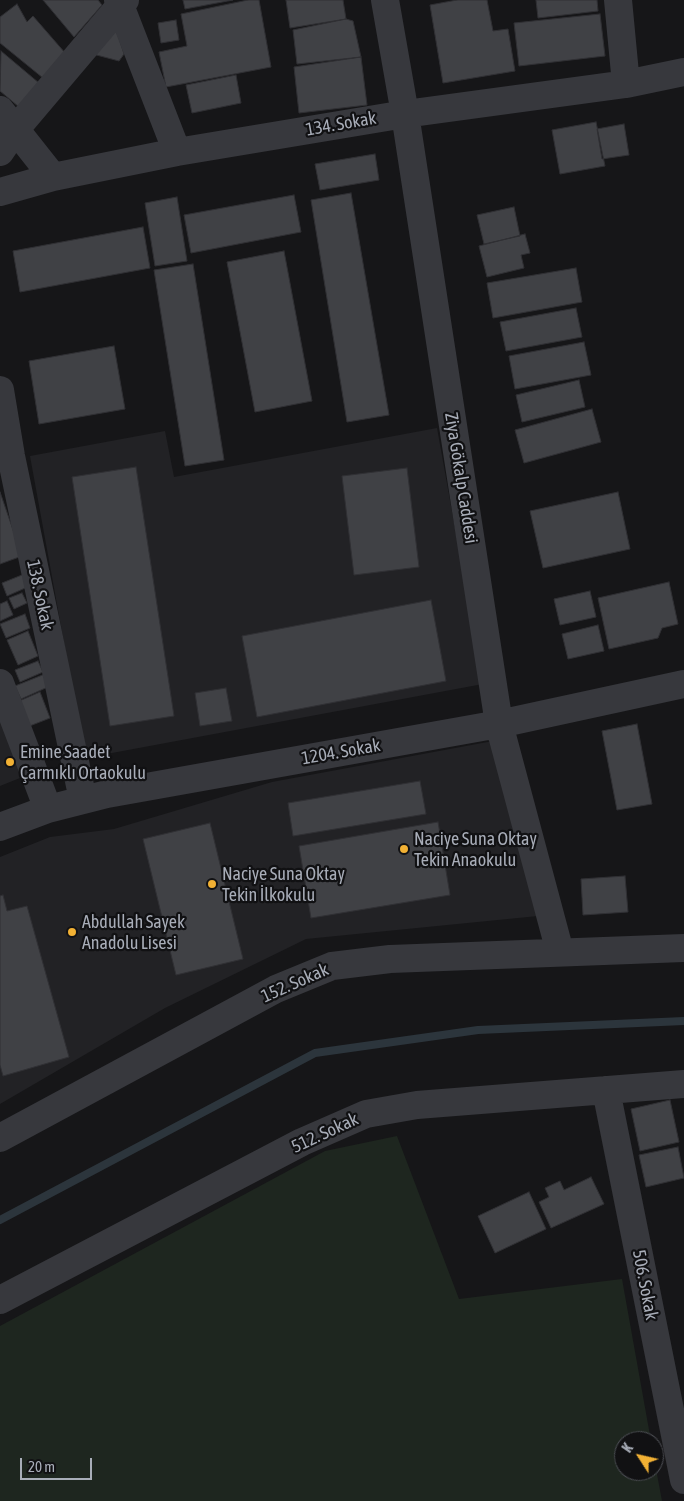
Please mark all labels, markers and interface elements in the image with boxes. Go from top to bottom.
street label: 134. Sokak [304,107,378,141]
street label: Ziya Gökalp Caddesi [440,411,482,545]
street label: 138. Sokak [22,558,58,632]
street label: 1204. Sokak [300,734,382,770]
place label: Emine Saadet Çarmıklı Ortaokulu [20,741,146,784]
marker: Emine Saadet Çarmıklı Ortaokulu [4,756,16,768]
place label: Naciye Suna Oktay Tekin Anaokulu [414,828,537,871]
marker: Naciye Suna Oktay Tekin Anaokulu [398,843,410,855]
place label: Naciye Suna Oktay Tekin İlkokulu [222,863,345,906]
marker: Naciye Suna Oktay Tekin İlkokulu [206,878,218,890]
place label: Abdullah Sayek Anadolu Lisesi [82,911,185,954]
marker: Abdullah Sayek Anadolu Lisesi [66,926,78,938]
street label: 152. Sokak [258,959,332,1007]
street label: 512. Sokak [288,1108,362,1158]
street label: 506. Sokak [628,1248,662,1322]
north arrow [614,1431,664,1481]
text: K [619,1441,636,1455]
scale bar [22,1448,95,1480]
text: 20 m [28,1458,55,1475]

